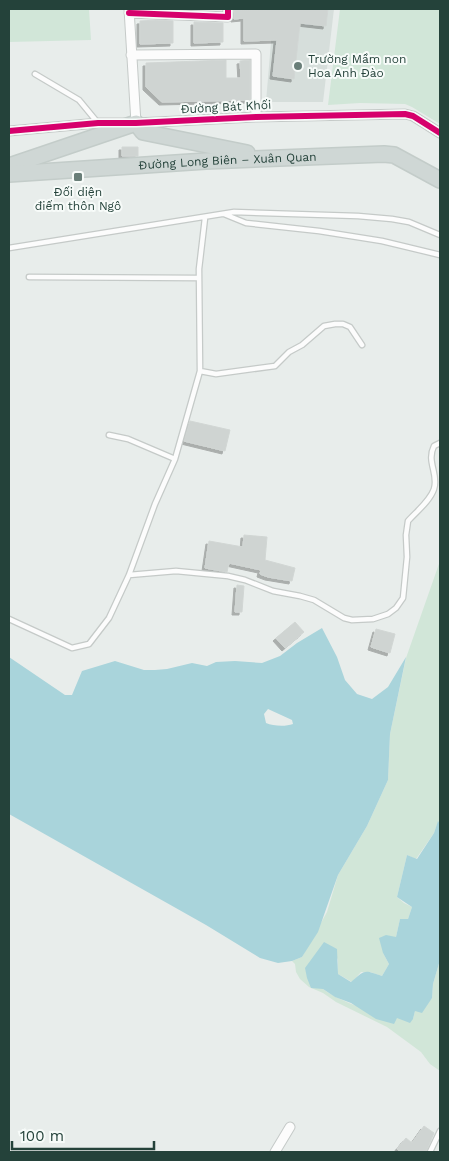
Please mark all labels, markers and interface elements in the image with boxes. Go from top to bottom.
place label: Trường Mầm non Hoa Anh Đào [308,52,406,80]
marker: Trường Mầm non Hoa Anh Đào [292,60,304,72]
street label: Đường Bát Khối [180,98,272,116]
street label: Đường Long Biên – Xuân Quan [138,150,317,172]
marker: Đối diện điếm thôn Ngô [72,171,84,183]
place label: Đối diện điếm thôn Ngô [35,185,121,213]
scale bar [12,1118,155,1150]
text: 100 m [20,1127,64,1145]

